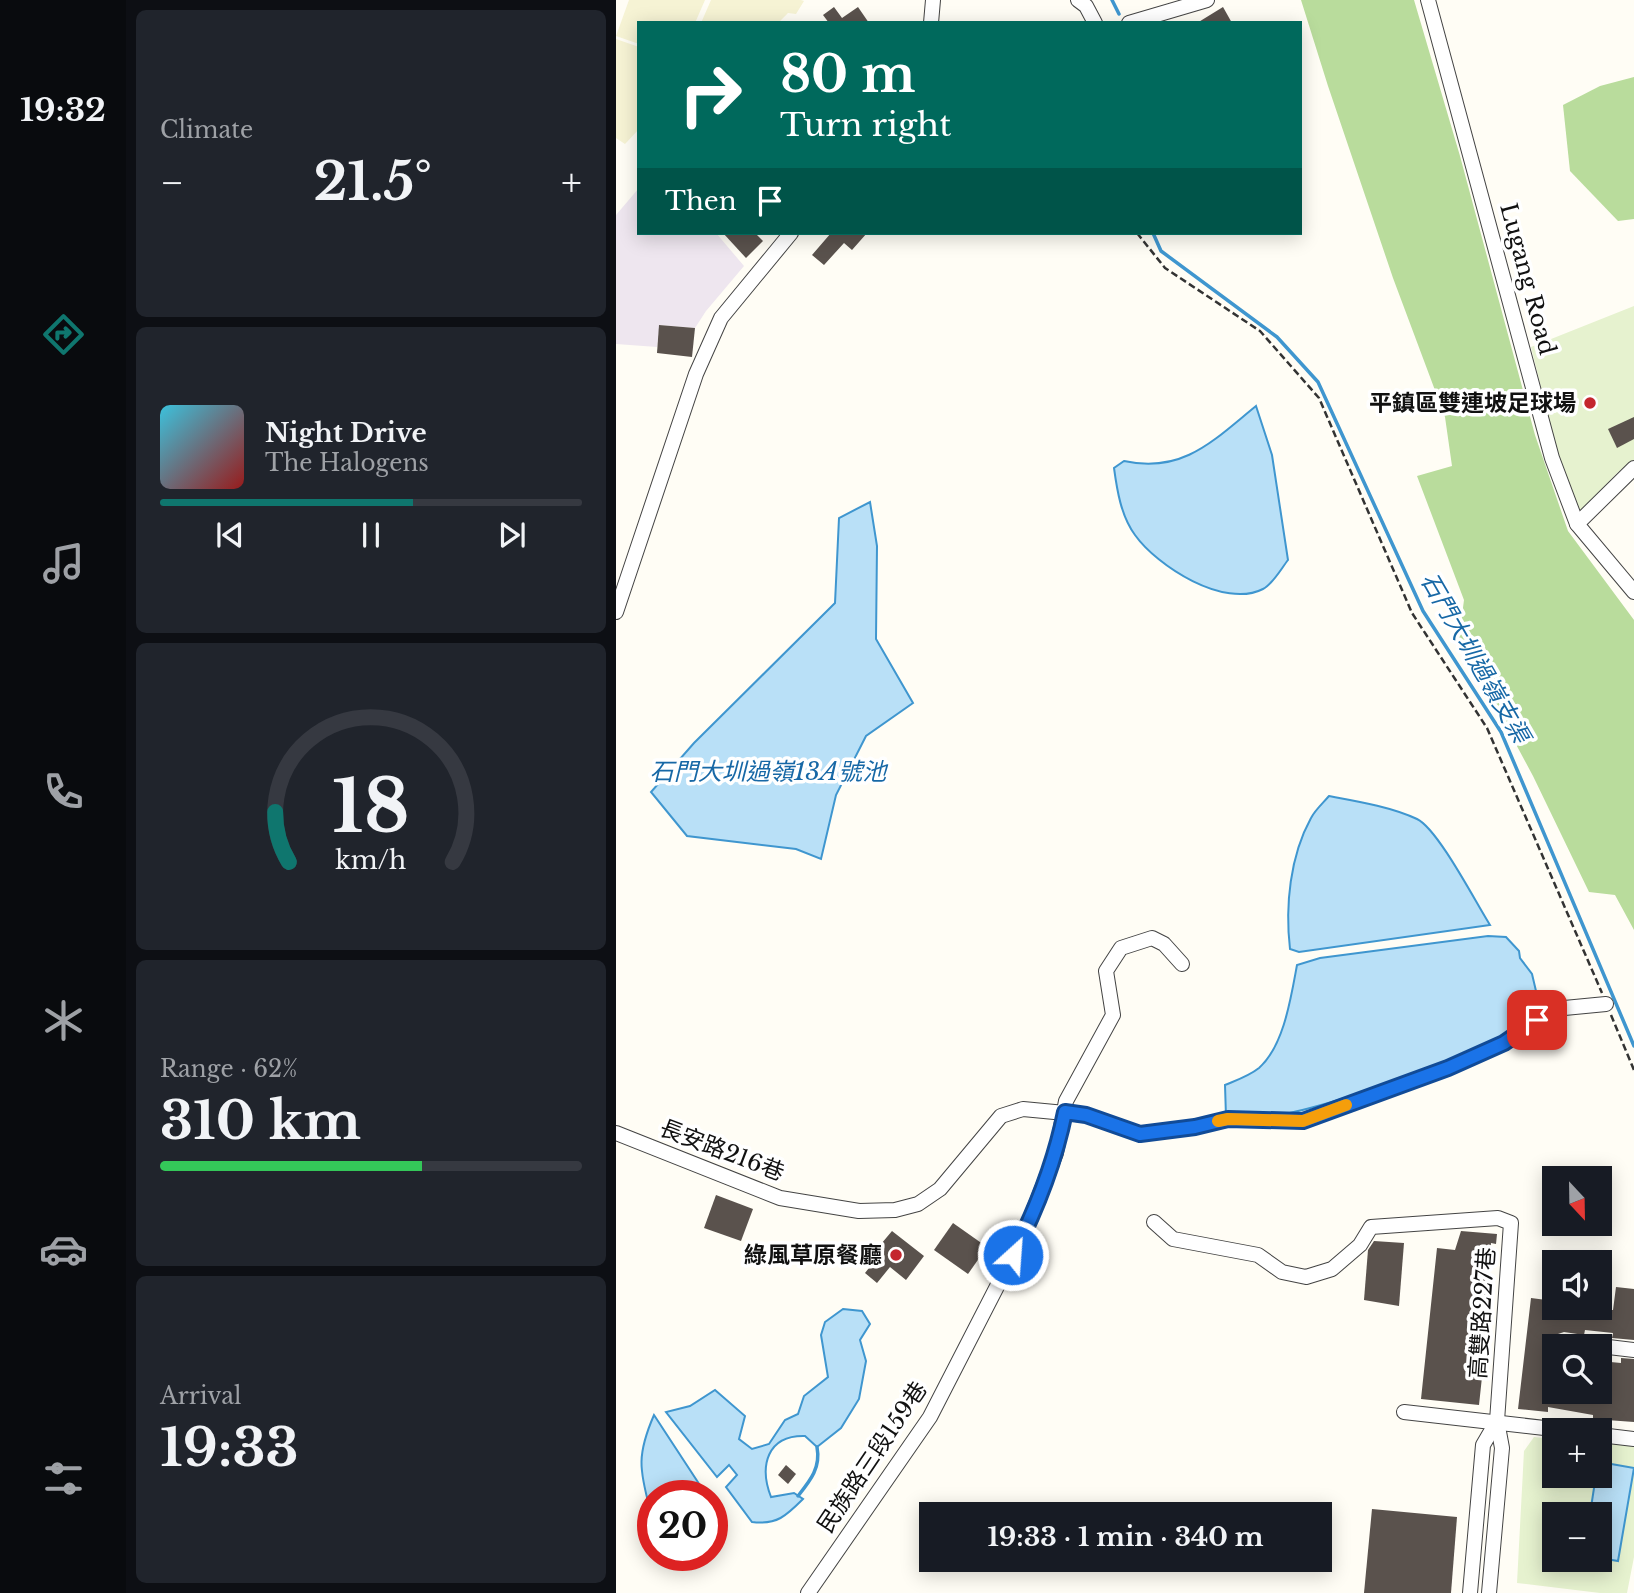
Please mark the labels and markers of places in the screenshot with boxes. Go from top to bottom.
place label: 平鎮區雙連坡足球場 [1369,389,1576,417]
marker: 平鎮區雙連坡足球場 [1582,395,1598,411]
pin [1507,990,1567,1050]
place label: 綠風草原餐廳 [744,1241,882,1269]
marker: 綠風草原餐廳 [888,1247,904,1263]

